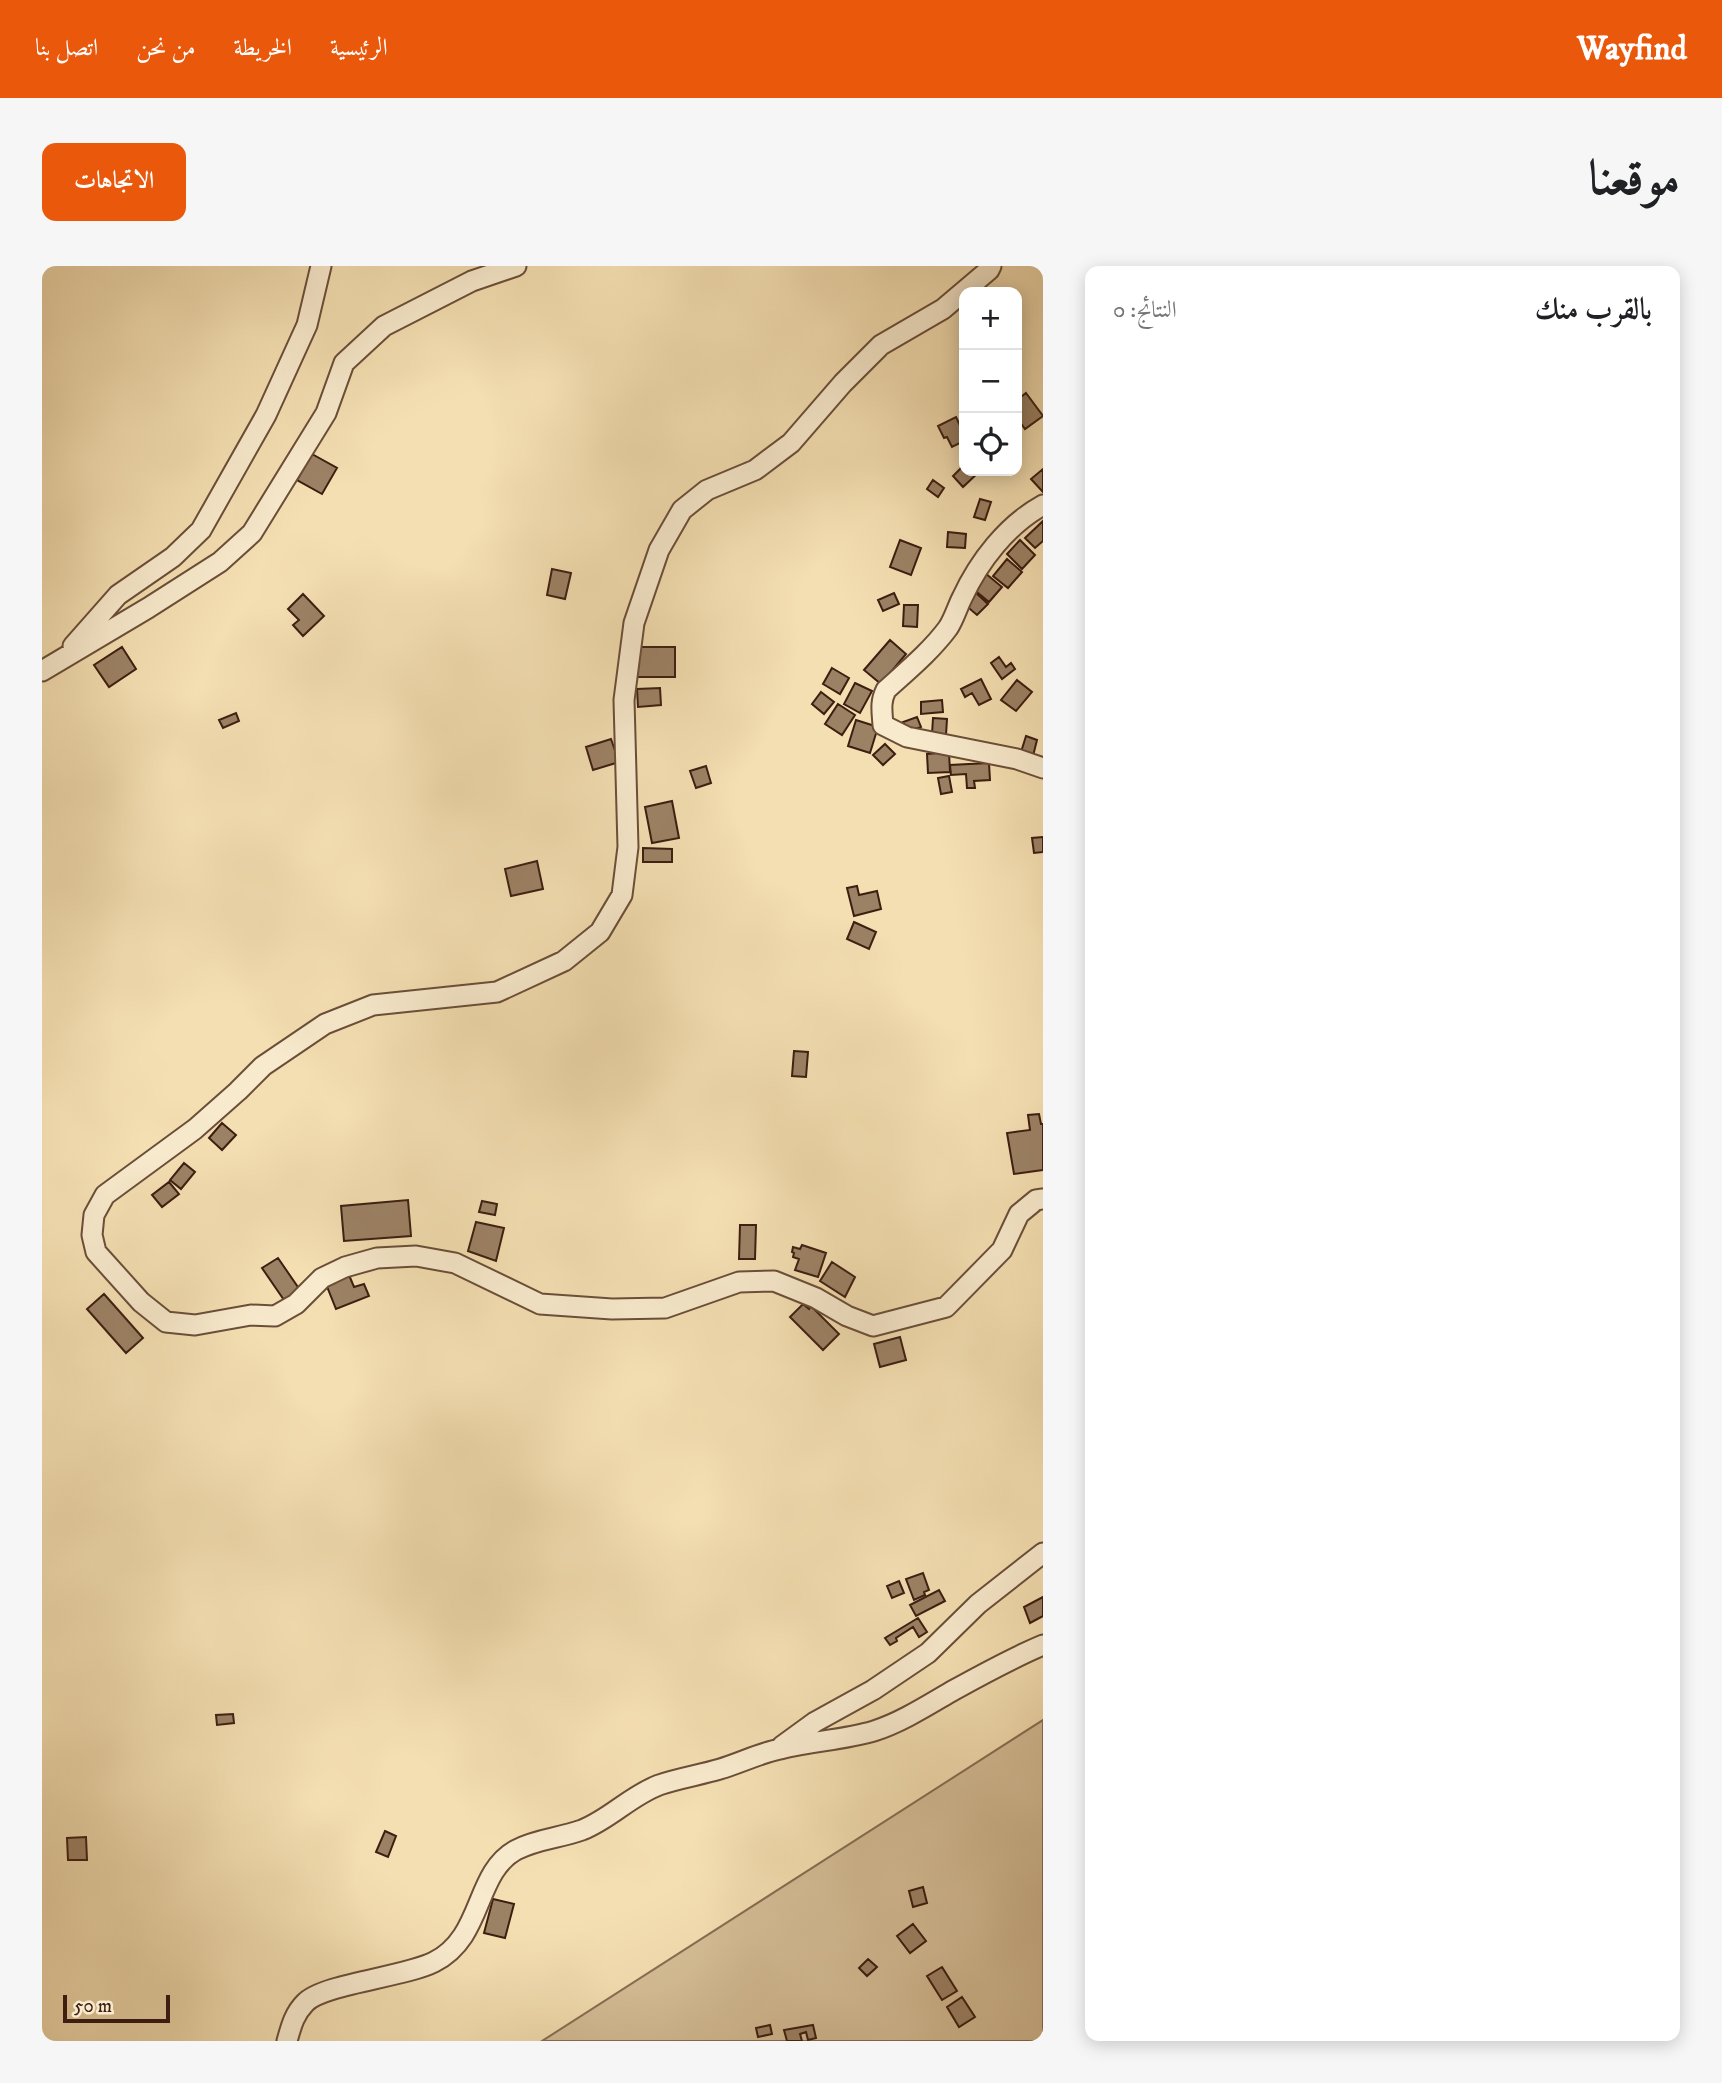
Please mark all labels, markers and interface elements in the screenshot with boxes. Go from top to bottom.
text: Wayfind [1577,29,1687,70]
text: اتصل بنا [35,33,98,63]
text: من نحن [136,33,196,63]
text: الخريطة [234,33,292,63]
text: الرئيسية [330,33,388,63]
button: الاتجاهات [42,143,186,221]
text: موقعنا [1588,149,1680,211]
map controls [959,287,1022,476]
button: + [959,287,1022,350]
text: بالقرب منك [1535,292,1652,329]
text: النتائج: 0 [1113,296,1177,325]
button: − [959,350,1022,413]
button: locate [959,413,1022,476]
scale bar [63,1992,170,2024]
text: 50 m [74,1995,112,2018]

